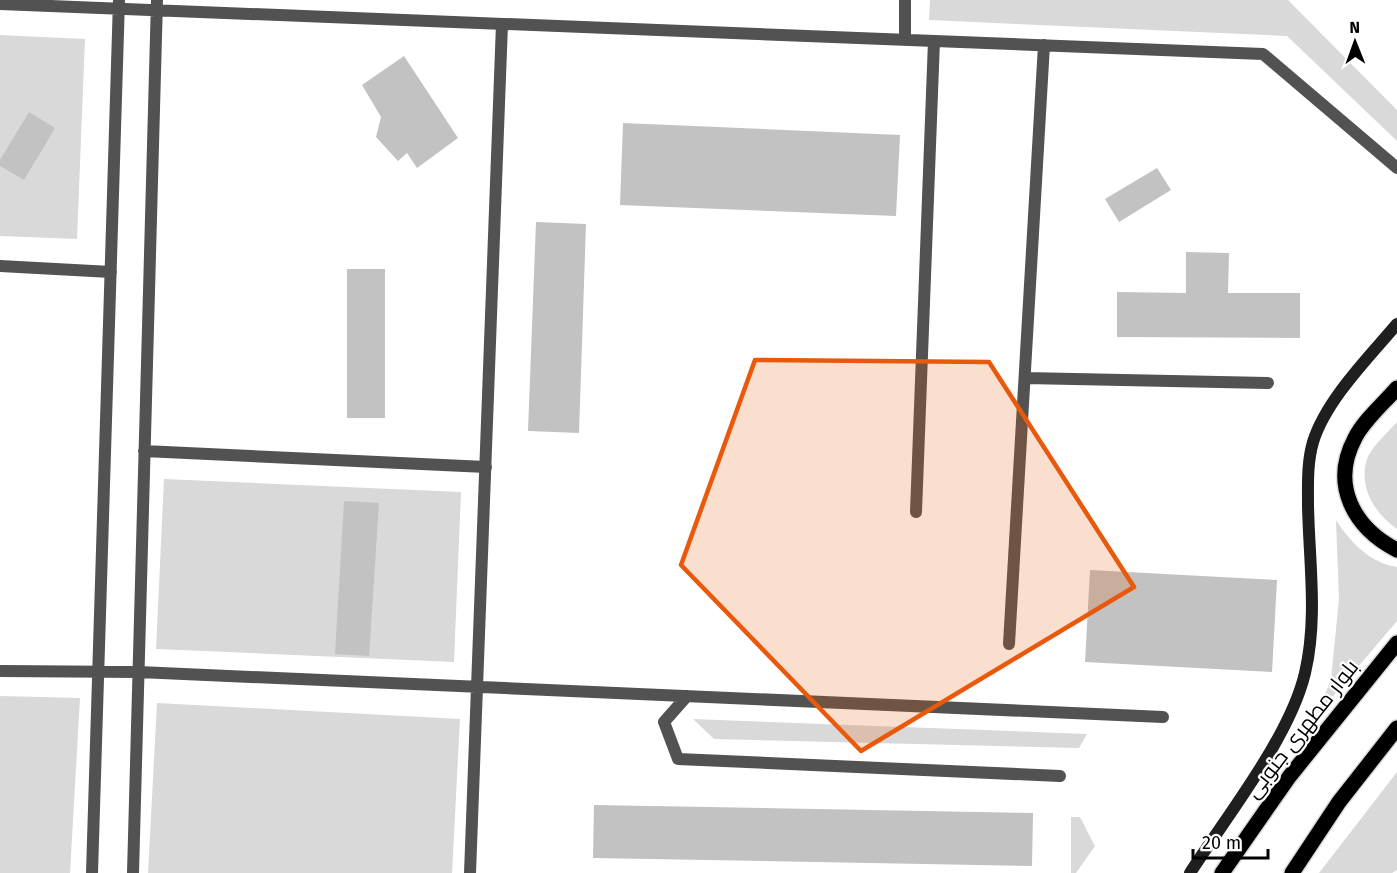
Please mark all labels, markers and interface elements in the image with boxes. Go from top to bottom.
north arrow [1325,12,1385,72]
text: N [1349,18,1360,37]
street label: بلوار مطهری جنوبی [1240,654,1364,804]
scale bar [1193,822,1268,860]
text: 20 m [1202,832,1241,854]

